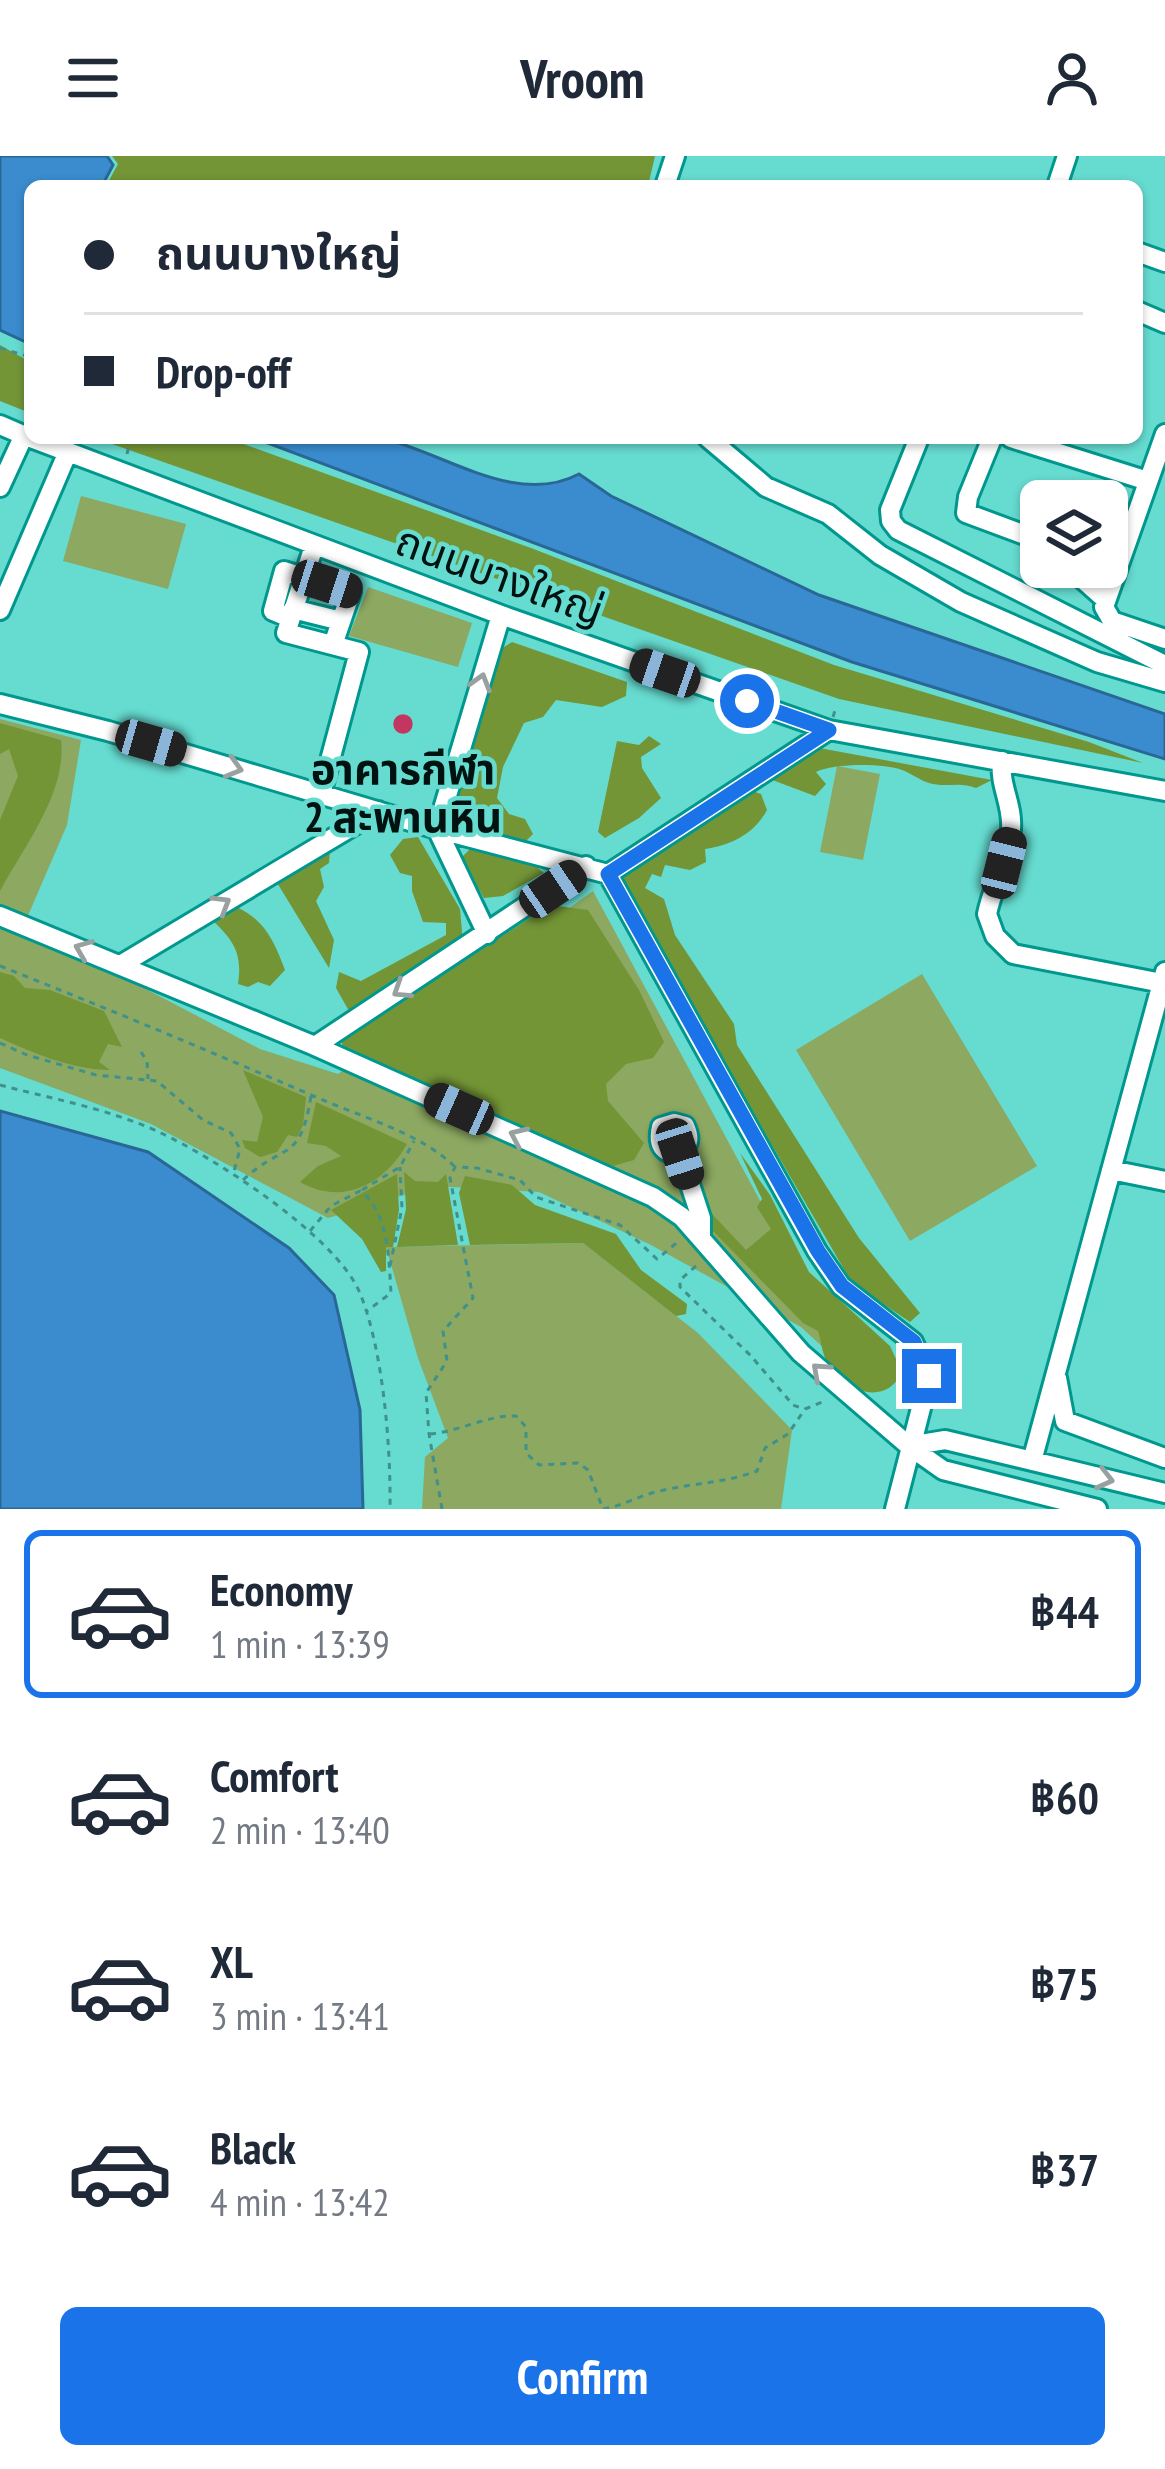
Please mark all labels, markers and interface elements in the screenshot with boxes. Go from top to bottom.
text: Vroom [520,43,645,113]
icon: menu [60,45,126,111]
icon: person [1039,45,1105,111]
text: ถนนบางใหญ่ [156,223,401,281]
text: Drop-off [156,342,290,400]
map controls [1020,480,1128,588]
button: layers [1020,480,1128,588]
street label: ถนนบางใหญ่ [389,512,611,638]
car [287,556,367,612]
car [625,644,705,702]
one-way arrow [467,672,492,693]
route start [720,674,774,728]
marker: อาคารกีฬา 2 สะพานหิน [390,711,416,737]
car [111,716,191,770]
place label: อาคารกีฬา 2 สะพานหิน [304,741,502,844]
one-way arrow [223,754,244,779]
car [978,824,1030,902]
car [513,854,593,924]
one-way arrow [209,896,231,918]
one-way arrow [73,938,94,963]
one-way arrow [392,976,414,999]
car [419,1078,499,1140]
car [652,1114,708,1194]
one-way arrow [509,1126,530,1150]
route end [902,1349,956,1403]
one-way arrow [812,1364,834,1385]
one-way arrow [1094,1465,1115,1490]
icon: car [66,1560,174,1668]
text: Economy [210,1560,353,1618]
text: ฿44 [1030,1582,1099,1640]
text: 1 min · 13:39 [210,1618,390,1669]
icon: car [66,1746,174,1854]
text: Comfort [210,1746,339,1804]
text: ฿60 [1030,1768,1099,1826]
text: 2 min · 13:40 [210,1804,390,1855]
icon: car [66,1932,174,2040]
text: XL [210,1932,253,1990]
text: ฿75 [1030,1954,1099,2012]
text: 3 min · 13:41 [210,1990,390,2041]
icon: car [66,2118,174,2226]
text: Black [210,2118,296,2176]
text: ฿37 [1030,2140,1099,2198]
text: 4 min · 13:42 [210,2176,390,2227]
button: Confirm [60,2307,1105,2445]

